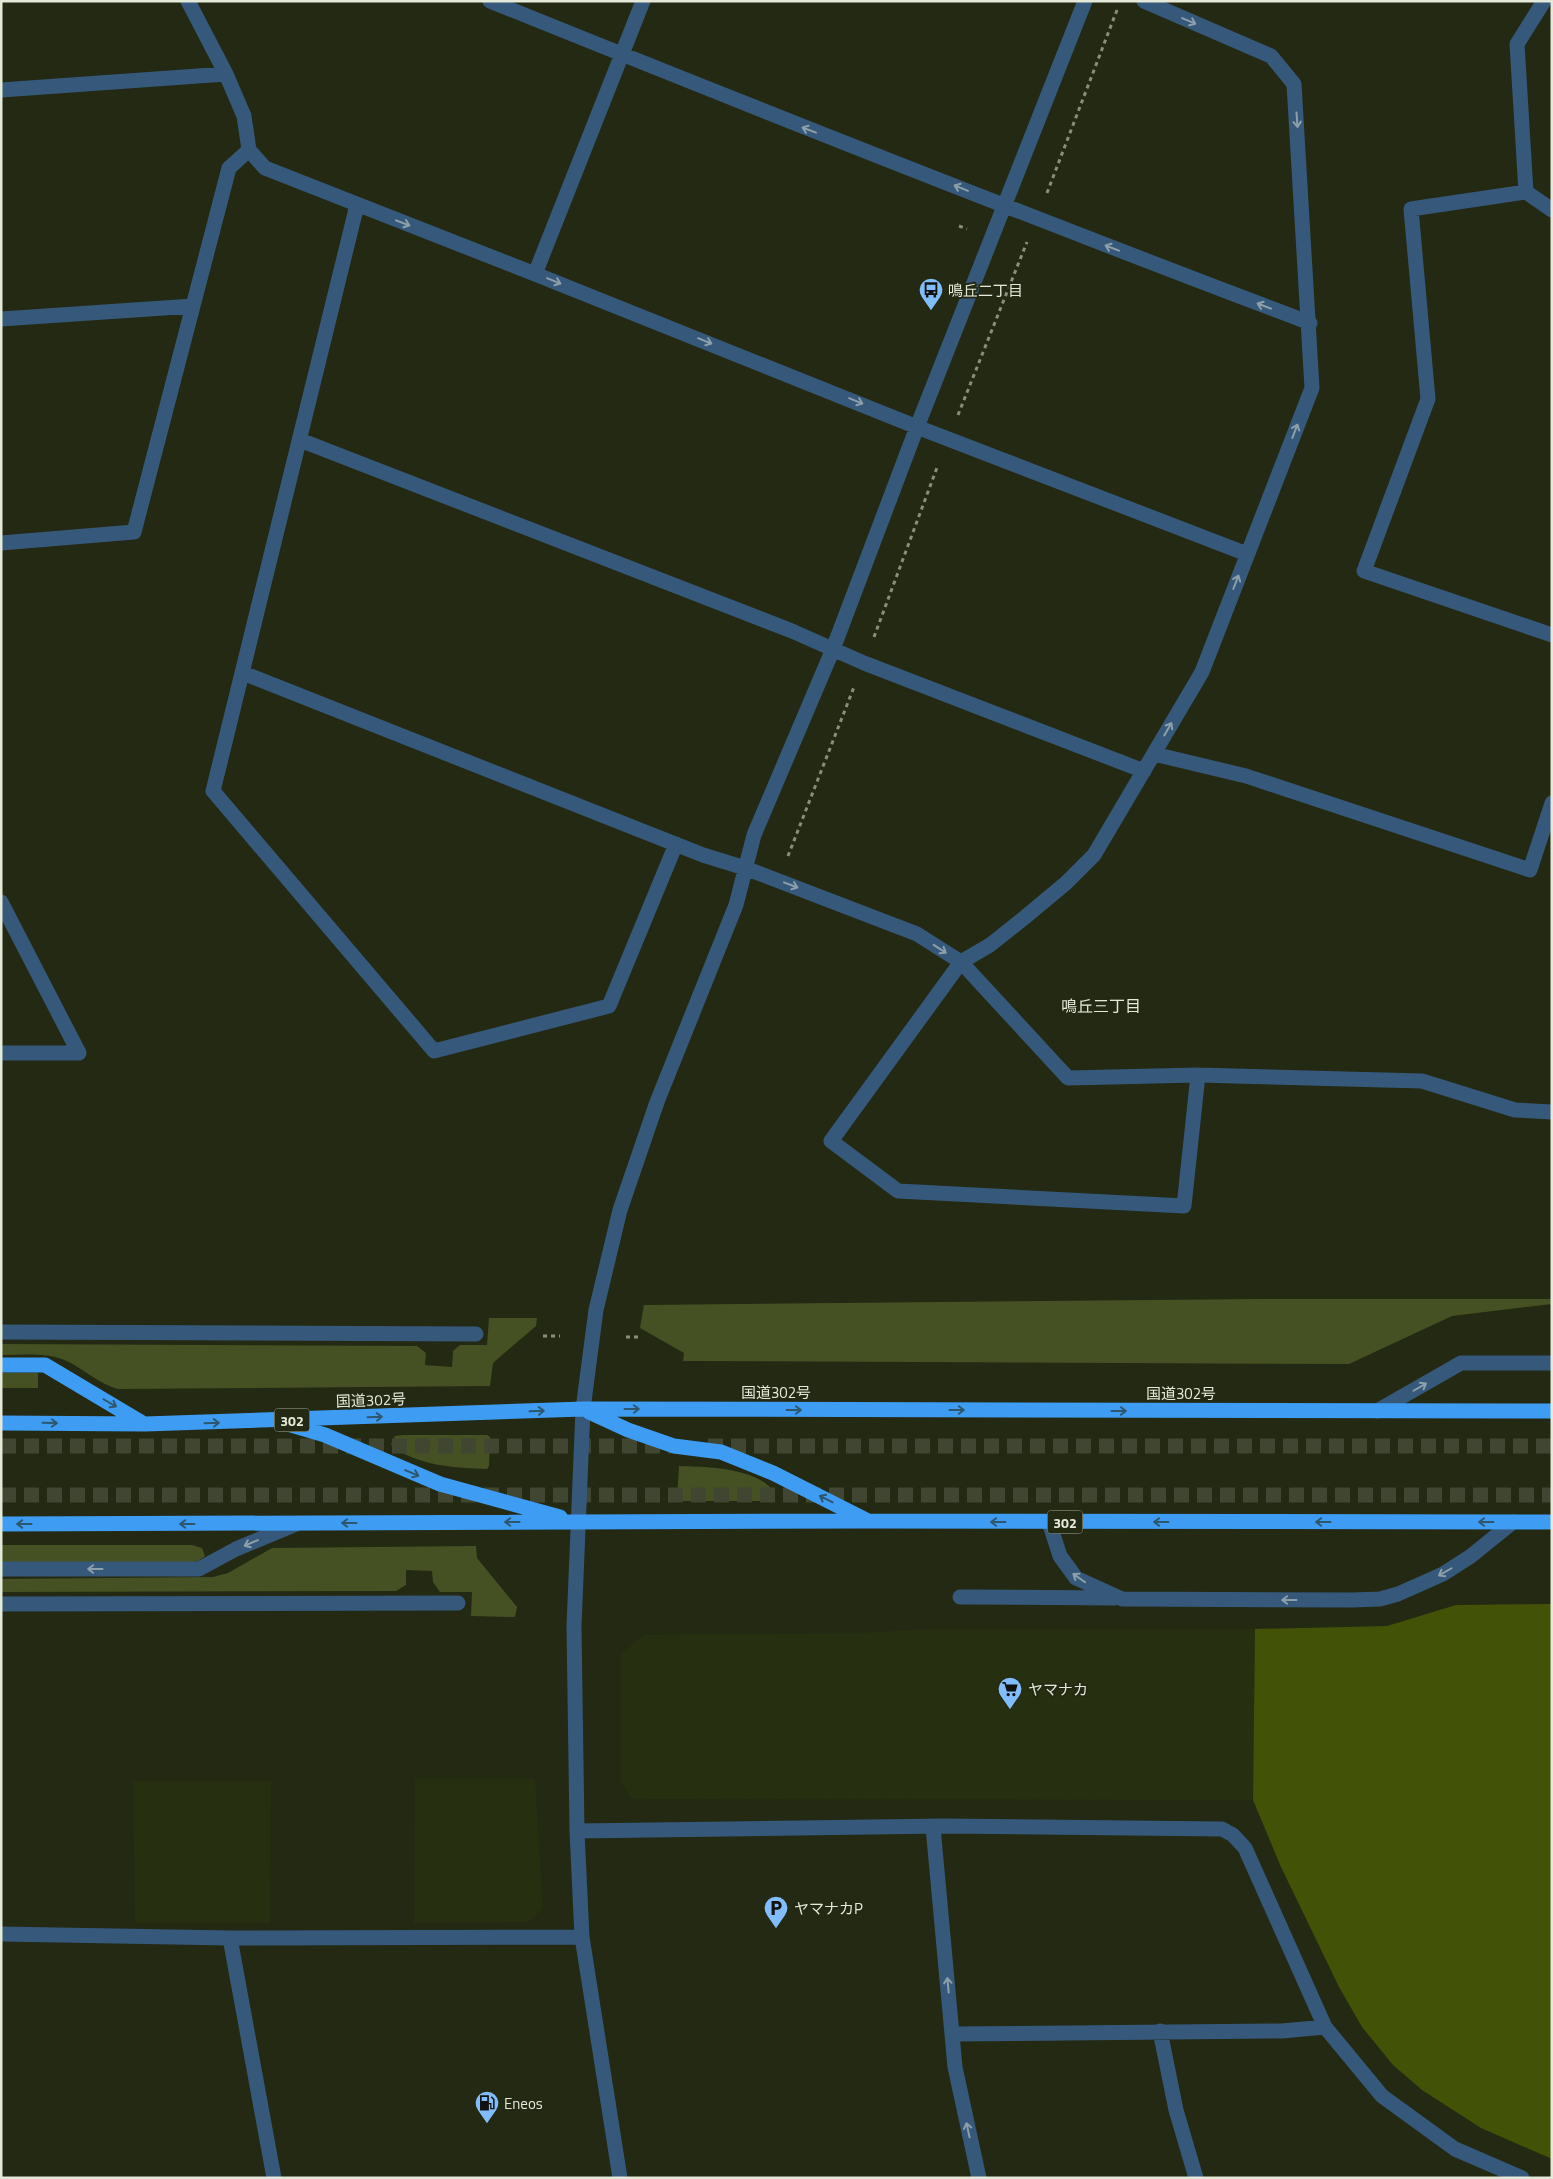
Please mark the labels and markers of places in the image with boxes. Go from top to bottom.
bus stop icon: 鳴丘二丁目 [918,277,944,311]
place label: 鳴丘二丁目 [948,279,1023,302]
supermarket icon: ヤマナカ [997,1676,1023,1710]
place label: ヤマナカ [1028,1678,1088,1701]
parking icon: ヤマナカP [763,1895,789,1929]
place label: ヤマナカP [794,1897,863,1920]
fuel station icon: Eneos [474,2090,500,2124]
place label: Eneos [504,2092,543,2115]

